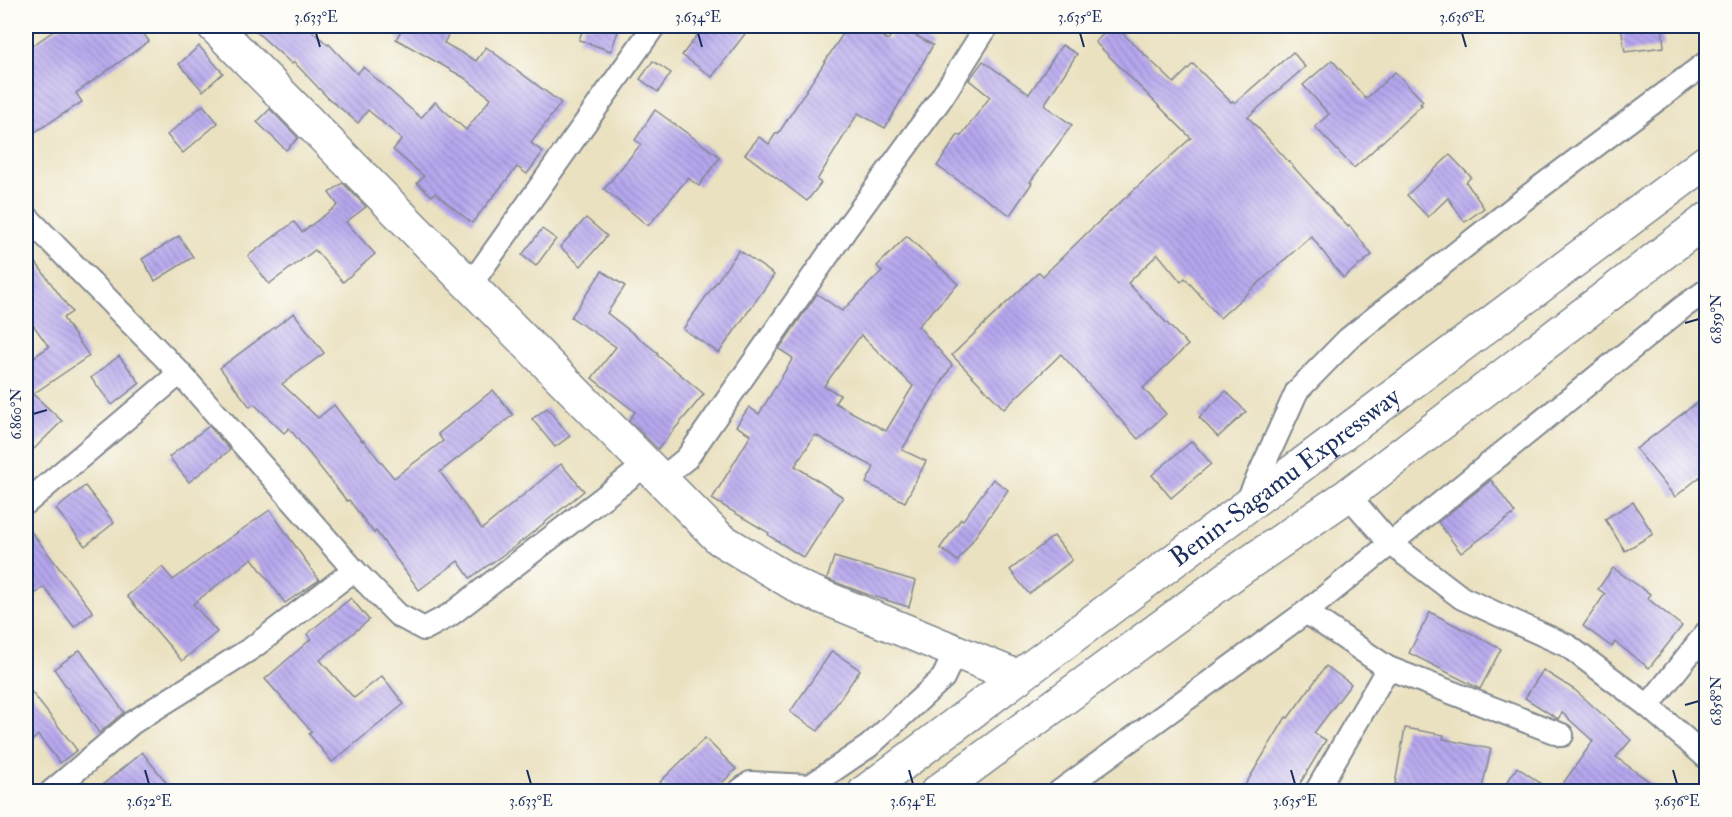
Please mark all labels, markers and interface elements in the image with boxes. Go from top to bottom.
text: 3.633°E [294,8,338,27]
text: 3.634°E [675,8,721,27]
text: 3.635°E [1058,8,1103,27]
text: 3.636°E [1439,8,1485,27]
text: 6.859°N [1707,293,1726,344]
street label: Benin-Sagamu Expressway [1164,380,1407,574]
text: 6.860°N [7,388,26,440]
text: 6.858°N [1707,676,1726,726]
text: 3.632°E [126,792,172,811]
text: 3.633°E [509,792,553,811]
text: 3.634°E [890,792,936,811]
text: 3.635°E [1273,792,1318,811]
text: 3.636°E [1654,792,1700,811]

